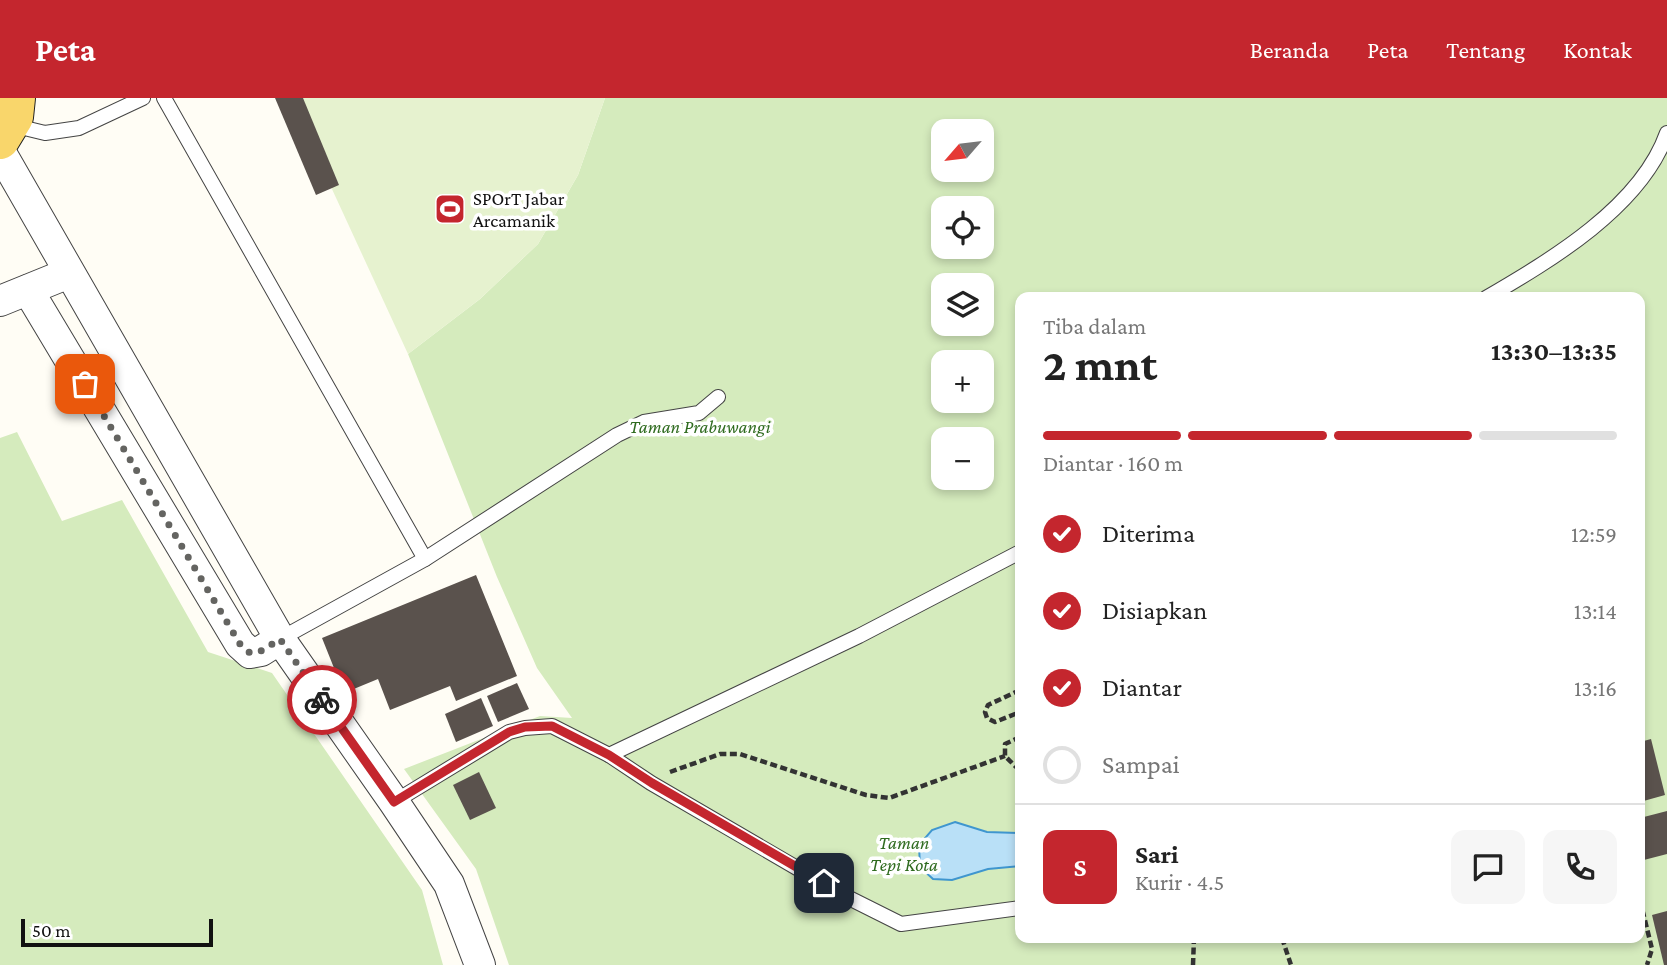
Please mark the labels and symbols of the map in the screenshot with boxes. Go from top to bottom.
north arrow [931,119,994,182]
place label: SPOrT Jabar Arcamanik [473,188,565,231]
sports icon: SPOrT Jabar Arcamanik [433,192,467,226]
pin [55,354,115,414]
park label: Taman Prabuwangi [629,416,772,437]
courier [287,665,357,735]
park label: Taman Tepi Kota [870,832,938,875]
pin [794,853,854,913]
scale bar [21,916,214,948]

